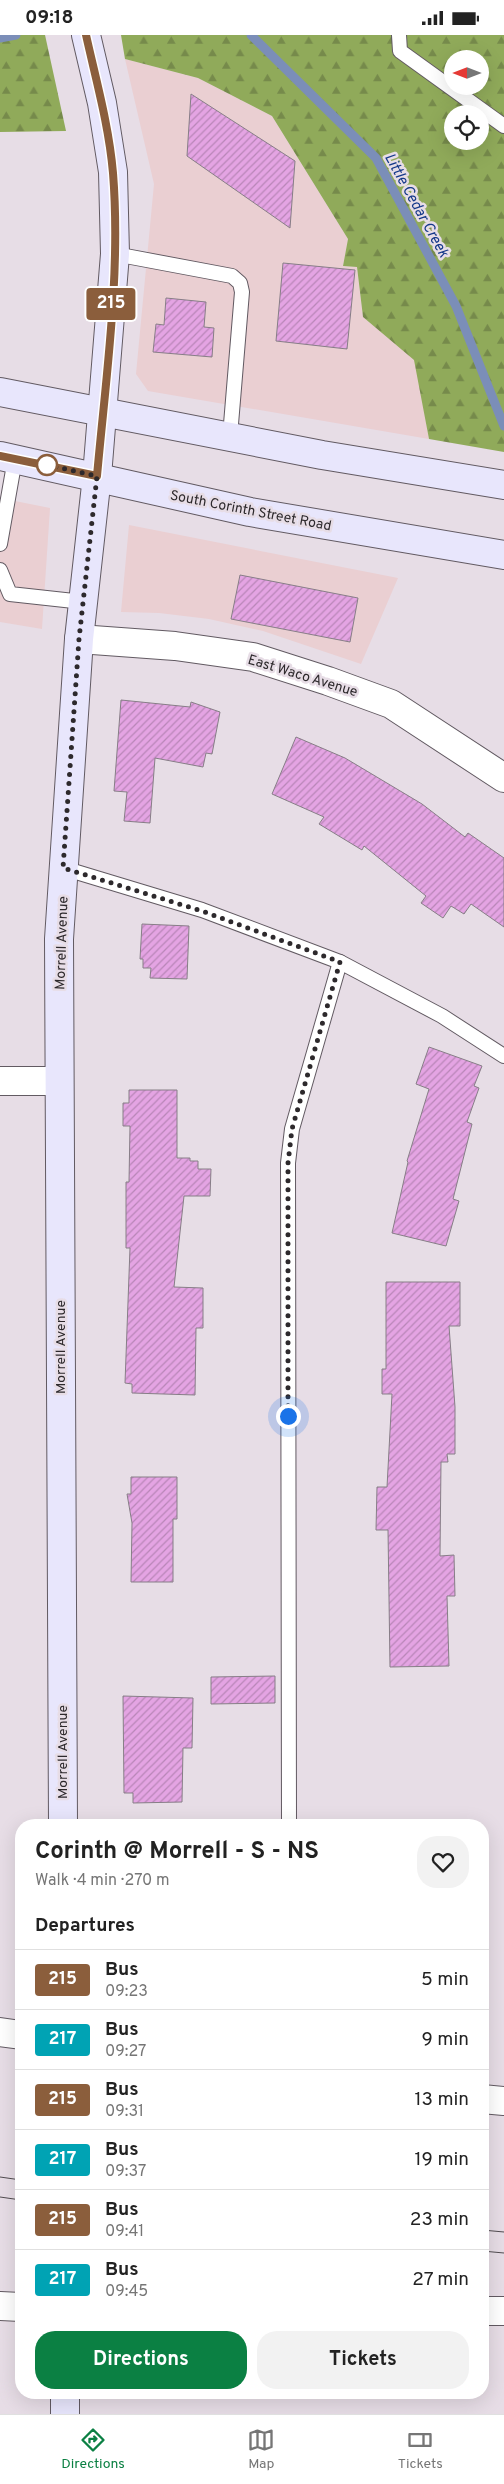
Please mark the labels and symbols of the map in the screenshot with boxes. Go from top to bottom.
north arrow [444,50,489,95]
water label: Little Cedar Creek [379,150,452,262]
line badge: 215 [82,288,140,320]
unlabelled marker [36,454,58,476]
street label: South Corinth Street Road [169,487,333,535]
street label: East Waco Avenue [246,652,359,701]
street label: Morrell Avenue [52,896,73,990]
street label: Morrell Avenue [53,1300,70,1394]
your location [276,1404,301,1429]
street label: Morrell Avenue [55,1705,72,1799]

